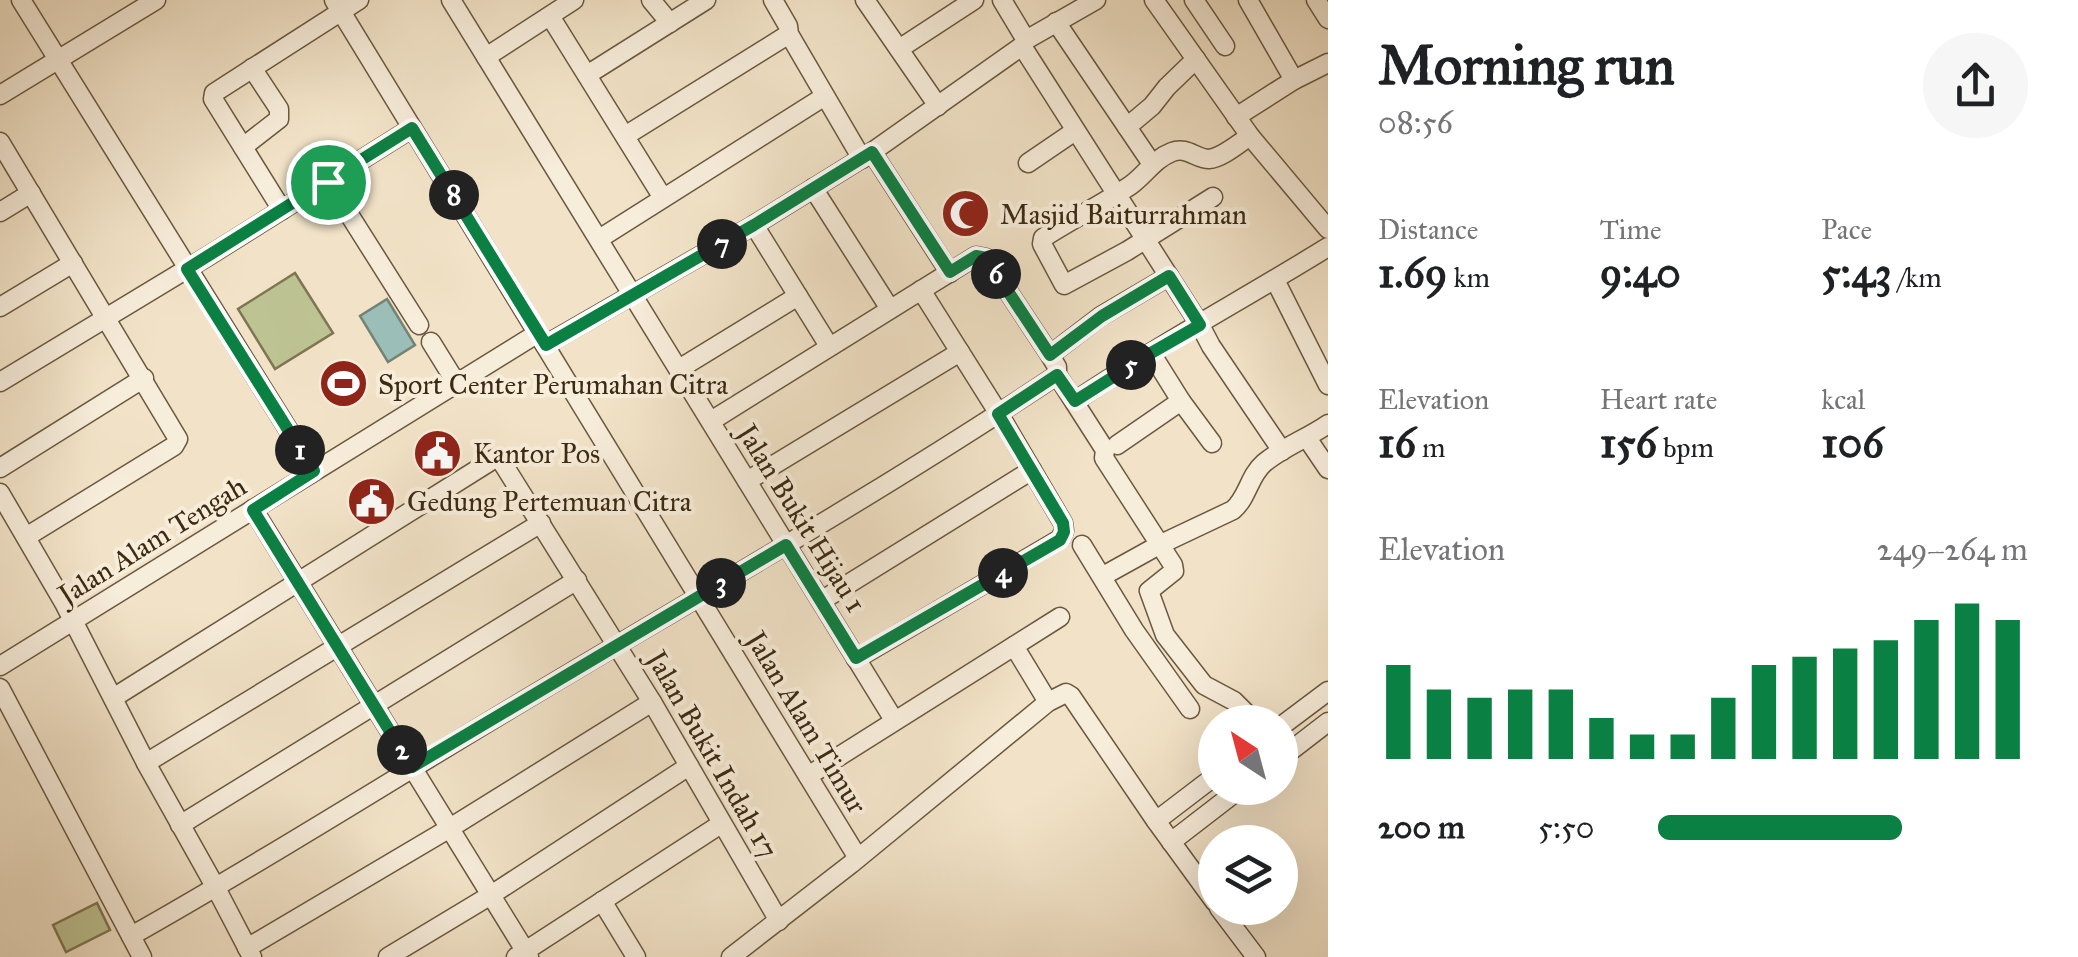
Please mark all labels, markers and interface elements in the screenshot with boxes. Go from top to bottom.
text: Morning run [1378,32,1675,99]
button: share [1923,33,2028,138]
text: 08:56 [1378,103,1453,142]
pin [286,140,371,225]
icon: arrive [301,155,356,210]
pin: 8 [429,170,479,220]
text: 8 [447,177,461,212]
mosque icon: Masjid Baiturrahman [939,188,991,240]
place label: Masjid Baiturrahman [1000,197,1247,232]
text: Distance [1378,212,1478,247]
text: Time [1600,212,1662,247]
text: Pace [1821,212,1872,247]
pin: 7 [697,219,747,269]
text: 7 [715,226,729,261]
text: 1.69 [1378,247,1447,299]
text: 9:40 [1600,247,1681,299]
text: 5:43 [1821,247,1892,299]
pin: 6 [971,249,1021,299]
text: 6 [989,256,1003,291]
text: km [1447,260,1490,295]
text: /km [1892,260,1942,295]
pin: 5 [1106,340,1156,390]
text: 5 [1124,347,1138,382]
sports icon: Sport Center Perumahan Citra [317,358,369,410]
place label: Sport Center Perumahan Citra [378,367,728,402]
text: Elevation [1378,382,1489,417]
text: Heart rate [1600,382,1717,417]
text: kcal [1821,382,1865,417]
street label: Jalan Bukit Hijau 1 [728,415,874,619]
text: 16 [1378,417,1416,469]
text: 156 [1600,417,1657,469]
text: 106 [1821,417,1884,469]
pin: 1 [275,425,325,475]
public building icon: Kantor Pos [412,427,464,479]
text: m [1416,430,1446,465]
text: bpm [1657,430,1714,465]
text: 1 [294,432,306,467]
place label: Kantor Pos [473,436,600,471]
street label: Jalan Alam Tengah [49,468,253,614]
public building icon: Gedung Pertemuan Citra [346,475,398,527]
place label: Gedung Pertemuan Citra [407,484,692,519]
text: Elevation [1378,530,1505,569]
text: 249–264 m [1877,530,2028,569]
pin: 4 [978,548,1028,598]
text: 4 [995,555,1011,590]
pin: 3 [696,558,746,608]
text: 3 [715,565,727,600]
street label: Jalan Alam Timur [737,622,875,820]
street label: Jalan Bukit Indah 17 [638,642,786,864]
north arrow [1198,705,1298,805]
map controls [1198,705,1298,925]
pin: 2 [377,725,427,775]
text: 2 [395,732,409,767]
text: 200 m [1378,808,1465,847]
text: 5:50 [1538,808,1594,847]
button: layers [1198,825,1298,925]

